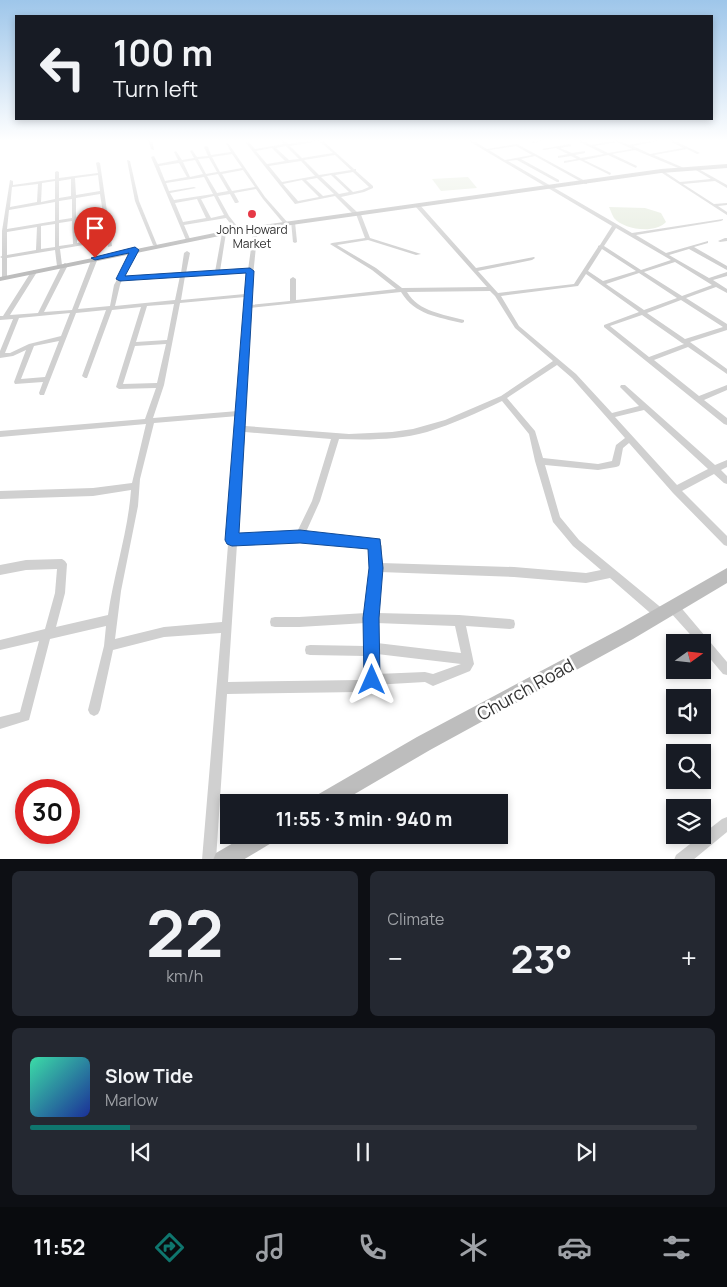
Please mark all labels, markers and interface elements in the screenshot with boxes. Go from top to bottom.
text: 100 m [113,29,213,77]
icon: left [30,35,95,100]
text: Turn left [113,74,198,104]
pin [74,207,116,258]
marker: John Howard Market [246,208,258,220]
icon: arrive [81,214,109,242]
place label: John Howard Market [216,221,288,252]
north arrow [666,634,711,679]
map controls [666,634,711,844]
street label: Church Road [472,652,578,726]
position arrow [345,653,397,705]
button: sound [666,689,711,734]
button: search [666,744,711,789]
speed limit sign: 30 [15,779,80,844]
button: layers [666,799,711,844]
text: 11:55 · 3 min · 940 m [276,806,452,832]
text: 22 [146,888,223,977]
text: Climate [388,908,444,930]
text: 23° [511,932,573,984]
text: − [388,939,403,977]
text: + [681,939,697,977]
text: km/h [166,965,203,987]
text: Slow Tide [105,1063,193,1089]
text: Marlow [105,1089,158,1111]
icon: previous [127,1138,155,1166]
icon: pause [349,1138,377,1166]
icon: next [572,1138,600,1166]
icon: directions [152,1230,187,1265]
icon: music [253,1230,288,1265]
icon: phone [355,1230,390,1265]
icon: climate [456,1230,491,1265]
icon: car [557,1230,592,1265]
icon: filters [659,1230,694,1265]
text: 11:52 [33,1232,85,1262]

